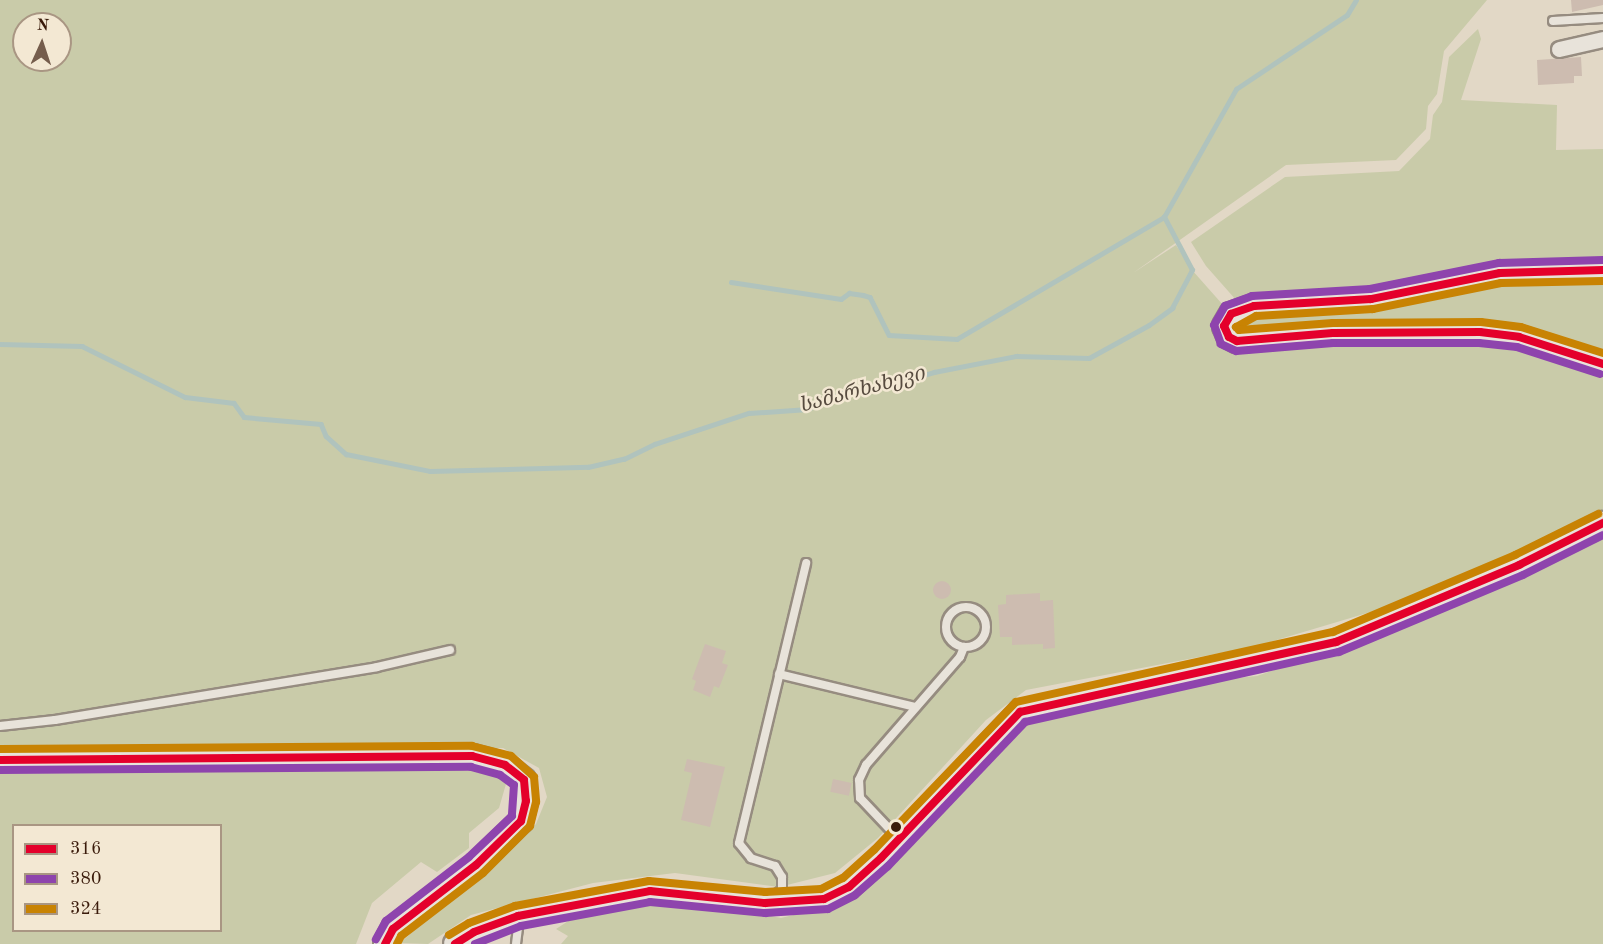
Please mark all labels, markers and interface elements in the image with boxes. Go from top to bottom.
north arrow [12,12,72,72]
text: N [36,18,49,34]
water label: სამარხახევი [796,363,928,419]
unlabelled marker [890,821,902,833]
legend [12,824,222,932]
text: 316 [70,840,101,858]
text: 380 [70,870,101,888]
text: 324 [70,900,101,918]

